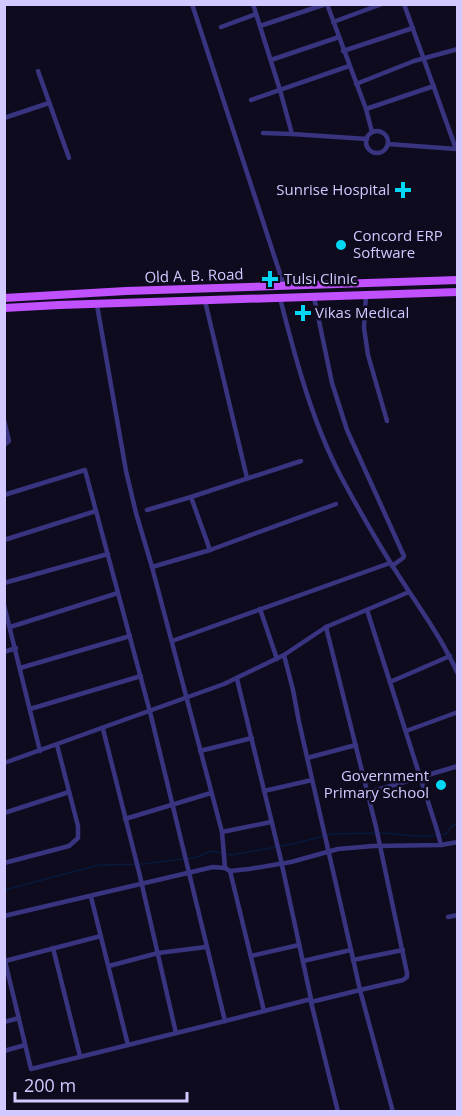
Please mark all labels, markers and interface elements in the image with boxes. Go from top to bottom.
place label: Sunrise Hospital [276,179,390,199]
marker: Sunrise Hospital [394,181,412,199]
place label: Concord ERP Software [353,225,443,262]
marker: Concord ERP Software [334,238,348,252]
street label: Old A. B. Road [144,263,244,287]
place label: Tulsi Clinic [284,268,357,288]
marker: Tulsi Clinic [261,270,279,288]
place label: Vikas Medical [315,302,409,322]
marker: Vikas Medical [296,306,310,320]
place label: Government Primary School [324,765,429,802]
marker: Government Primary School [434,778,448,792]
scale bar [15,1065,188,1103]
text: 200 m [24,1073,76,1097]

